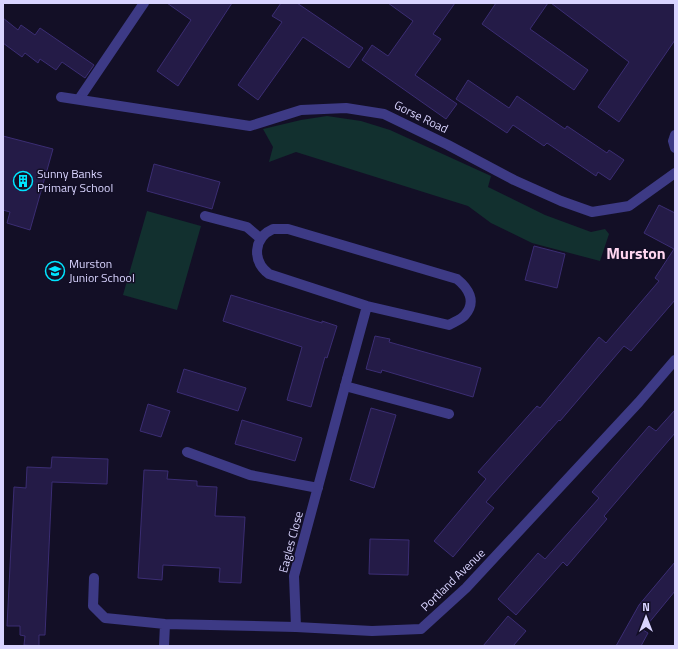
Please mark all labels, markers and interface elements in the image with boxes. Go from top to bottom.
street label: Gorse Road [391,95,452,138]
place label: Sunny Banks Primary School [37,164,113,197]
building icon: Sunny Banks Primary School [12,170,34,192]
district label: Murston [606,241,666,265]
place label: Murston Junior School [69,254,135,287]
school or university icon: Murston Junior School [44,260,66,282]
street label: Eagles Close [273,509,308,575]
street label: Portland Avenue [416,544,489,615]
north arrow [626,597,666,637]
text: N [642,599,650,615]

